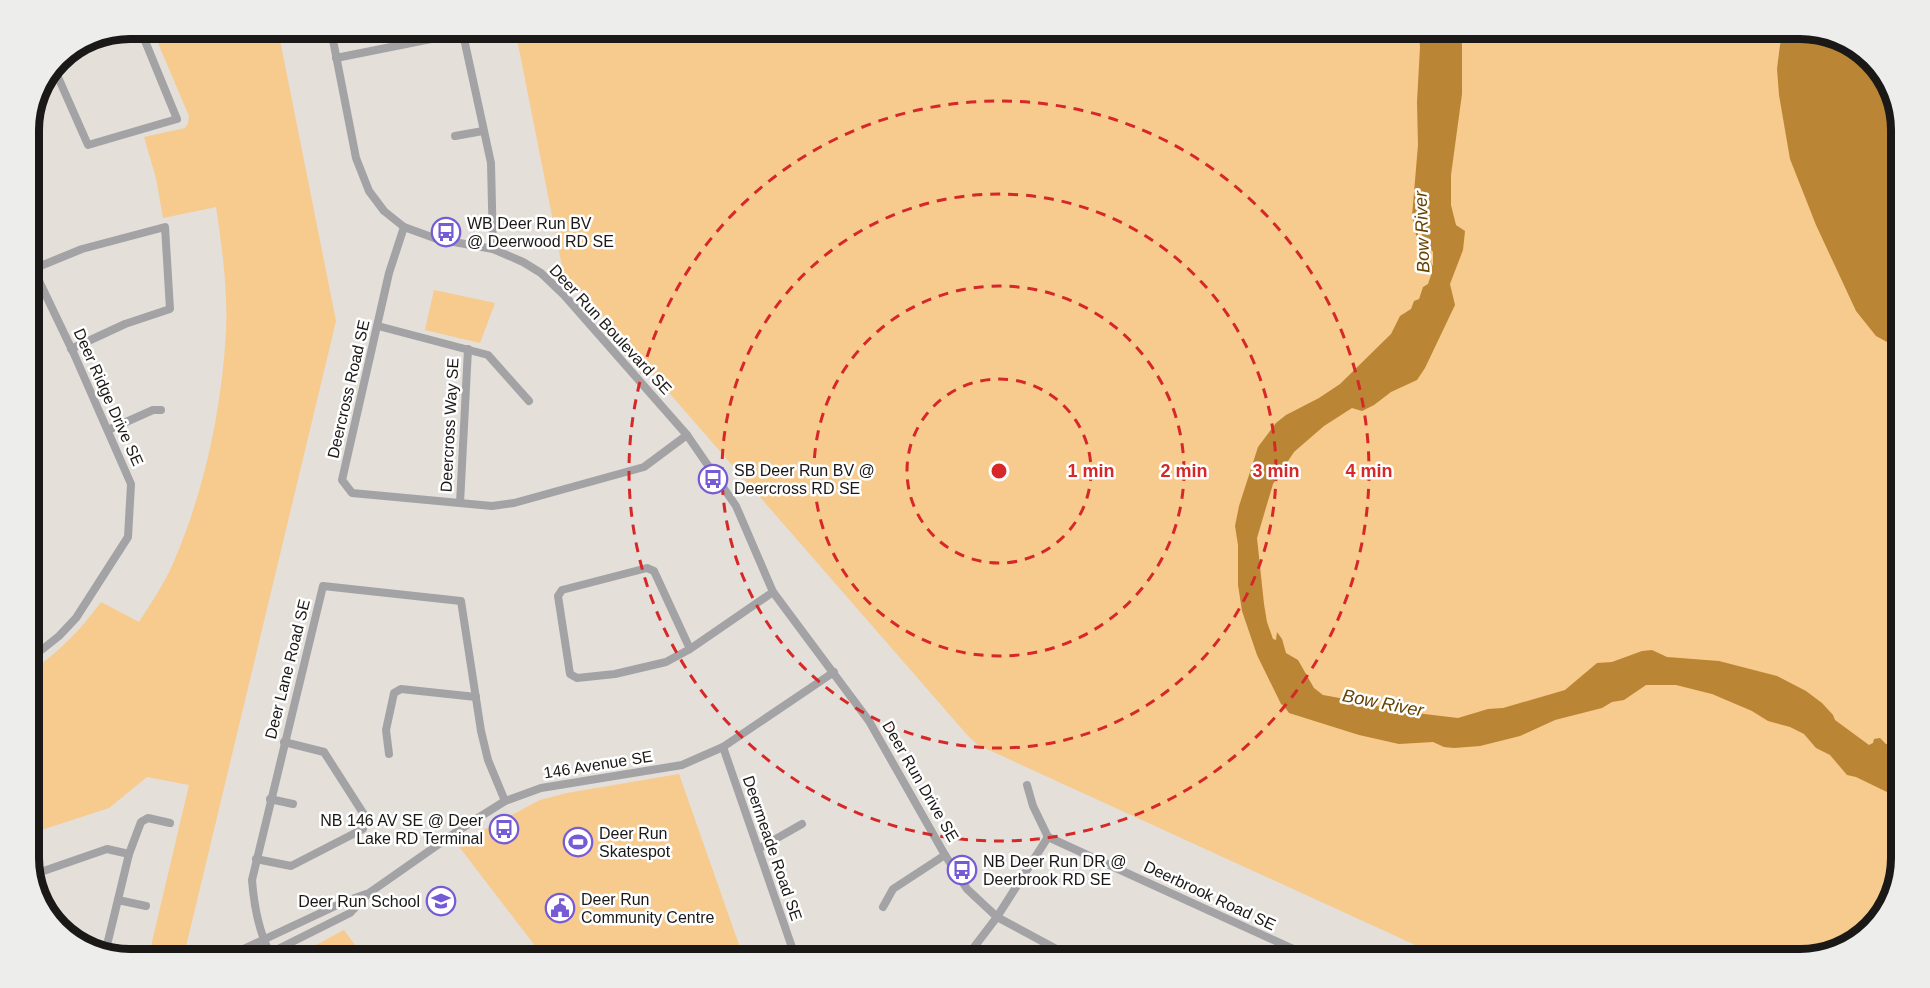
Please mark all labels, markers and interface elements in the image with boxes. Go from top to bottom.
water label: Bow River [1411,190,1433,273]
place label: WB Deer Run BV @ Deerwood RD SE [467,215,614,250]
bus stop icon: WB Deer Run BV @ Deerwood RD SE [430,216,462,248]
street label: Deer Run Boulevard SE [546,261,675,398]
street label: Deercross Road SE [324,318,373,460]
street label: Deer Ridge Drive SE [71,326,147,468]
street label: Deercross Way SE [437,357,462,493]
centre of rings [989,461,1009,481]
text: 1 min [1067,461,1115,481]
text: 2 min [1160,461,1208,481]
text: 3 min [1252,461,1300,481]
text: 4 min [1345,461,1393,481]
place label: SB Deer Run BV @ Deercross RD SE [734,462,875,497]
bus stop icon: SB Deer Run BV @ Deercross RD SE [697,463,729,495]
street label: Deer Lane Road SE [262,598,313,741]
water label: Bow River [1341,685,1426,721]
street label: Deer Run Drive SE [879,718,962,844]
street label: 146 Avenue SE [542,747,654,781]
street label: Deermeade Road SE [740,773,805,923]
place label: NB 146 AV SE @ Deer Lake RD Terminal [320,812,484,847]
bus stop icon: NB 146 AV SE @ Deer Lake RD Terminal [488,813,520,845]
place label: Deer Run Skatespot [599,825,671,860]
sports icon: Deer Run Skatespot [562,826,594,858]
place label: NB Deer Run DR @ Deerbrook RD SE [983,853,1126,888]
bus stop icon: NB Deer Run DR @ Deerbrook RD SE [946,854,978,886]
street label: Deerbrook Road SE [1141,857,1278,933]
school or university icon: Deer Run School [425,885,457,917]
place label: Deer Run Community Centre [581,891,714,926]
public building icon: Deer Run Community Centre [544,892,576,924]
place label: Deer Run School [298,893,420,910]

